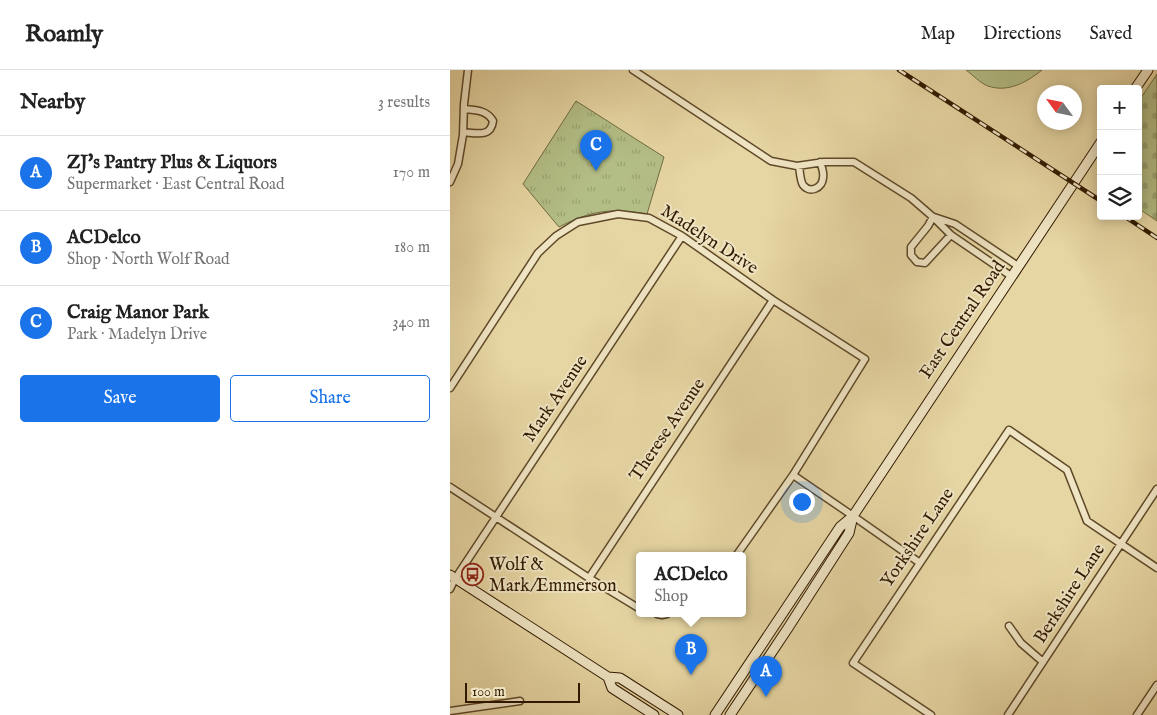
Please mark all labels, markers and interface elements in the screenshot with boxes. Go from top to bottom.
text: Roamly [25,19,103,50]
text: Map [921,23,955,46]
text: Directions [983,23,1061,46]
text: Saved [1089,23,1132,46]
north arrow [1037,85,1082,130]
map controls [1097,85,1142,220]
button: + [1097,85,1142,130]
text: Nearby [20,89,85,116]
text: 3 results [378,93,430,113]
pin: C [580,130,612,171]
button: − [1097,130,1142,175]
text: ZJ's Pantry Plus & Liquors [67,151,277,175]
text: A [31,163,41,183]
text: 170 m [393,163,430,183]
text: Supermarket · East Central Road [67,175,284,195]
button: layers [1097,175,1142,220]
street label: Madelyn Drive [656,200,762,280]
text: ACDelco [67,226,141,250]
text: B [31,238,41,258]
text: 180 m [394,238,430,258]
text: Shop · North Wolf Road [67,250,230,270]
street label: East Central Road [915,256,1011,383]
text: Craig Manor Park [67,301,209,325]
text: C [30,313,42,333]
text: 340 m [392,313,430,333]
text: Park · Madelyn Drive [67,325,207,345]
street label: Mark Avenue [519,351,593,447]
street label: Therese Avenue [625,374,711,486]
button: Save [20,375,220,422]
button: Share [230,375,430,422]
street label: Yorkshire Lane [876,484,960,592]
your location [789,489,815,515]
street label: Berkshire Lane [1029,540,1111,648]
popup [636,552,746,617]
place label: Wolf & Mark/Emmerson [489,554,617,598]
bus stop icon: Wolf & Mark/Emmerson [461,563,485,587]
text: ACDelco [654,563,728,587]
text: Shop [654,587,688,607]
pin: B [675,634,707,675]
pin: A [750,656,782,697]
scale bar [465,680,580,703]
text: 100 m [472,683,505,701]

